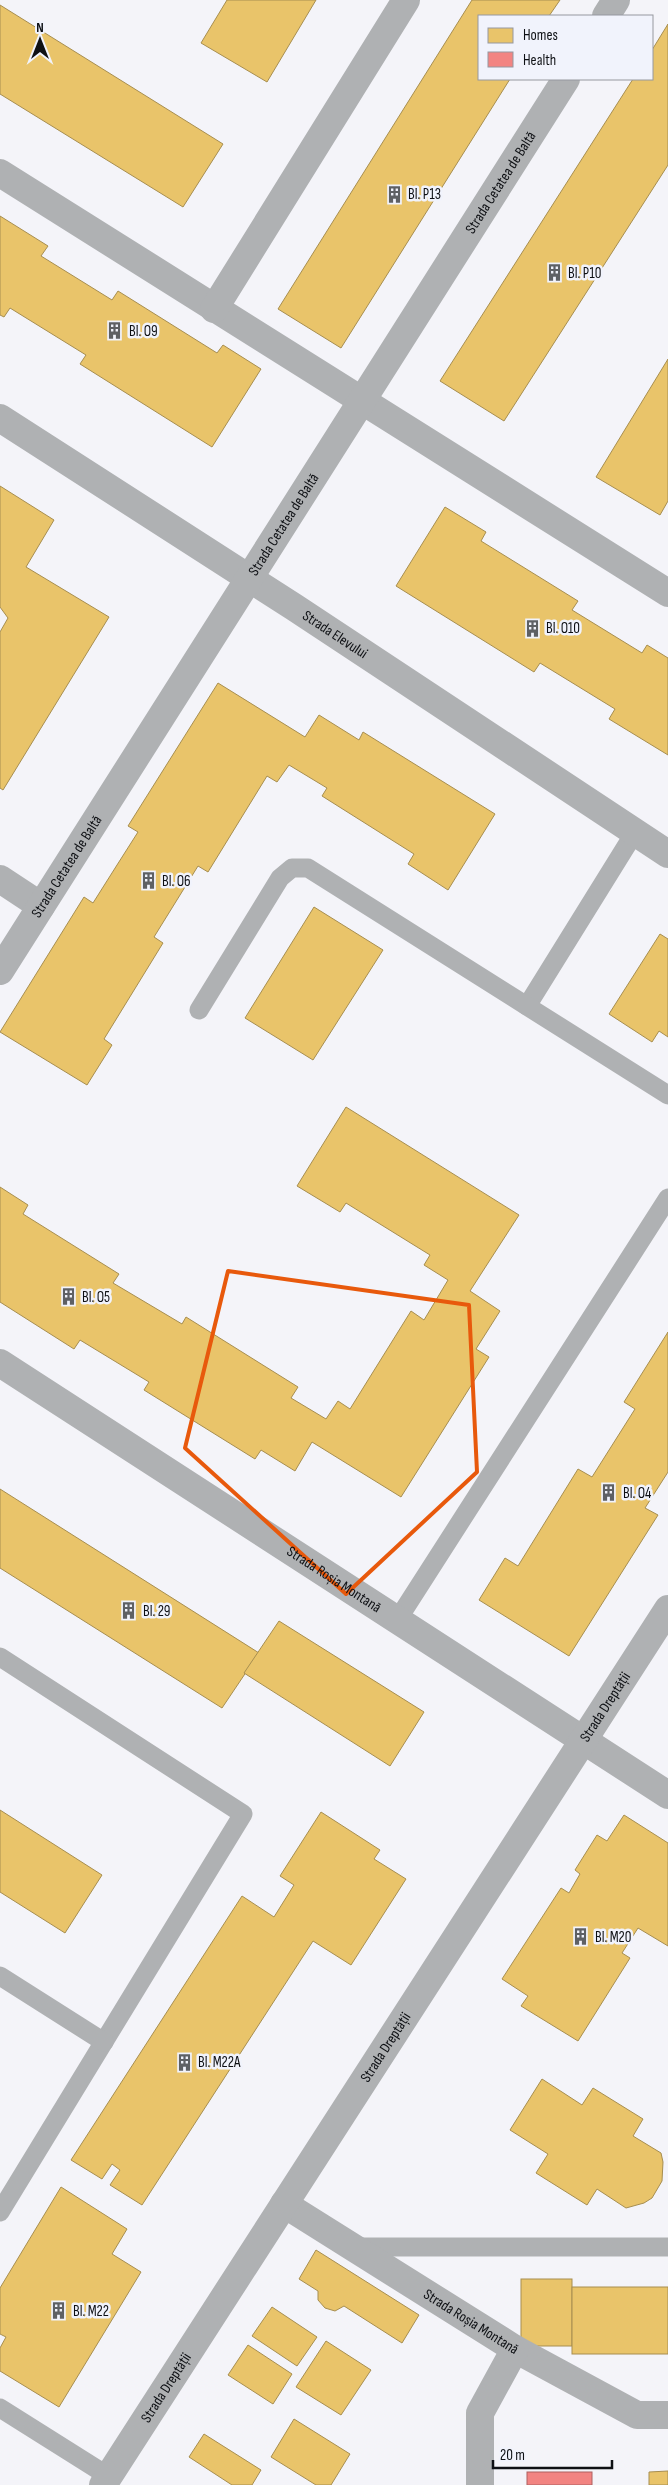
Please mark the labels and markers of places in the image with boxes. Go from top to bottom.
building icon: Bl. P13 [384,184,404,204]
place label: Bl. P13 [408,185,441,204]
building icon: Bl. P10 [544,263,564,283]
place label: Bl. P10 [568,264,601,283]
building icon: Bl. O9 [105,321,125,341]
place label: Bl. O9 [129,322,158,341]
building icon: Bl. O10 [522,618,542,638]
place label: Bl. O10 [546,619,580,638]
building icon: Bl. O6 [138,871,158,891]
place label: Bl. O6 [162,872,191,891]
building icon: Bl. O5 [58,1287,78,1307]
place label: Bl. O5 [82,1288,110,1307]
building icon: Bl. O4 [599,1483,619,1503]
place label: Bl. O4 [623,1484,651,1503]
building icon: Bl. 29 [119,1601,139,1621]
place label: Bl. 29 [143,1602,171,1621]
building icon: Bl. M20 [571,1927,591,1947]
place label: Bl. M20 [595,1928,631,1947]
building icon: Bl. M22A [174,2052,194,2072]
place label: Bl. M22A [198,2053,241,2072]
building icon: Bl. M22 [49,2301,69,2321]
place label: Bl. M22 [73,2302,109,2321]

